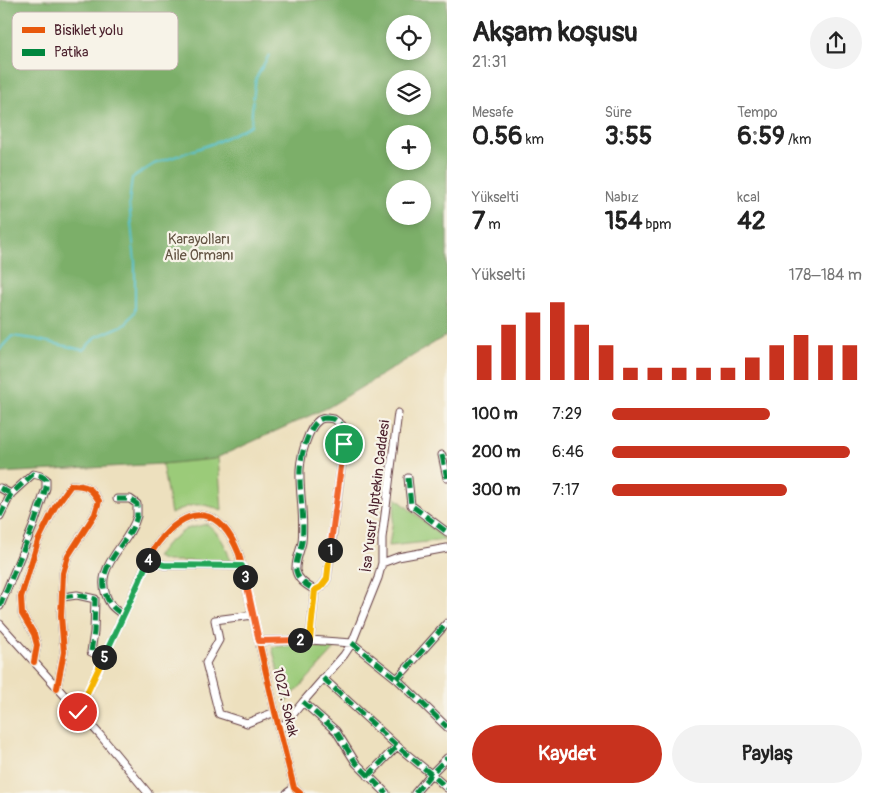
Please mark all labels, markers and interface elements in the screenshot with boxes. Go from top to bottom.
legend [12,12,178,70]
map controls [386,15,431,225]
button: locate [386,15,431,60]
text: Akşam koşusu [472,15,638,50]
button: share [810,17,862,69]
text: Bisiklet yolu [54,22,123,39]
text: Patika [54,44,88,61]
text: 21:31 [472,52,507,72]
button: layers [386,70,431,115]
text: Mesafe [472,104,514,121]
text: Süre [605,104,632,121]
text: Tempo [737,104,778,121]
text: 0.56 [472,121,523,152]
text: 3:55 [605,121,652,152]
text: 6:59 [737,121,785,152]
button: + [386,125,431,170]
text: km [523,131,544,148]
text: /km [785,131,811,148]
button: − [386,180,431,225]
text: Yükselti [472,189,519,206]
text: Nabız [605,189,639,206]
text: kcal [737,189,760,206]
text: 7 [472,206,485,237]
text: 154 [605,206,642,237]
text: 42 [737,206,766,237]
text: m [485,216,501,233]
text: bpm [642,216,671,233]
park label: Karayolları Aile Ormanı [164,231,234,264]
text: Yükselti [472,265,525,285]
text: 178–184 m [789,265,862,285]
text: 100 m [472,404,518,424]
text: 7:29 [552,404,582,424]
street label: İsa Yusuf Alptekin Caddesi [358,419,393,573]
pin [323,423,365,465]
icon: arrive [330,430,358,458]
text: 200 m [472,442,520,462]
text: 6:46 [552,442,584,462]
text: 300 m [472,480,520,500]
text: 7:17 [552,480,579,500]
pin: 1 [318,538,342,562]
text: 1 [328,542,333,559]
pin: 4 [136,548,160,572]
text: 4 [144,552,153,569]
pin: 3 [232,564,258,590]
text: 3 [242,569,249,586]
pin: 2 [288,628,312,652]
text: 2 [297,632,304,649]
pin: 5 [92,644,116,670]
text: 5 [101,649,108,666]
street label: 1027. Sokak [269,666,302,738]
pin [57,691,99,733]
icon: check [64,698,92,726]
button: Kaydet [472,725,662,783]
button: Paylaş [672,725,862,783]

